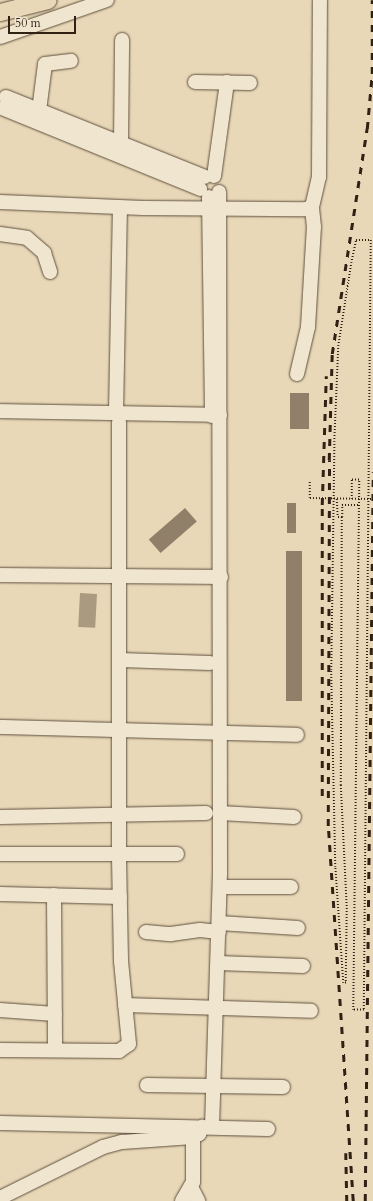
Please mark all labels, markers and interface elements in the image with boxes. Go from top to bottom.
scale bar [10,8,78,34]
text: 50 m [15,15,41,31]

